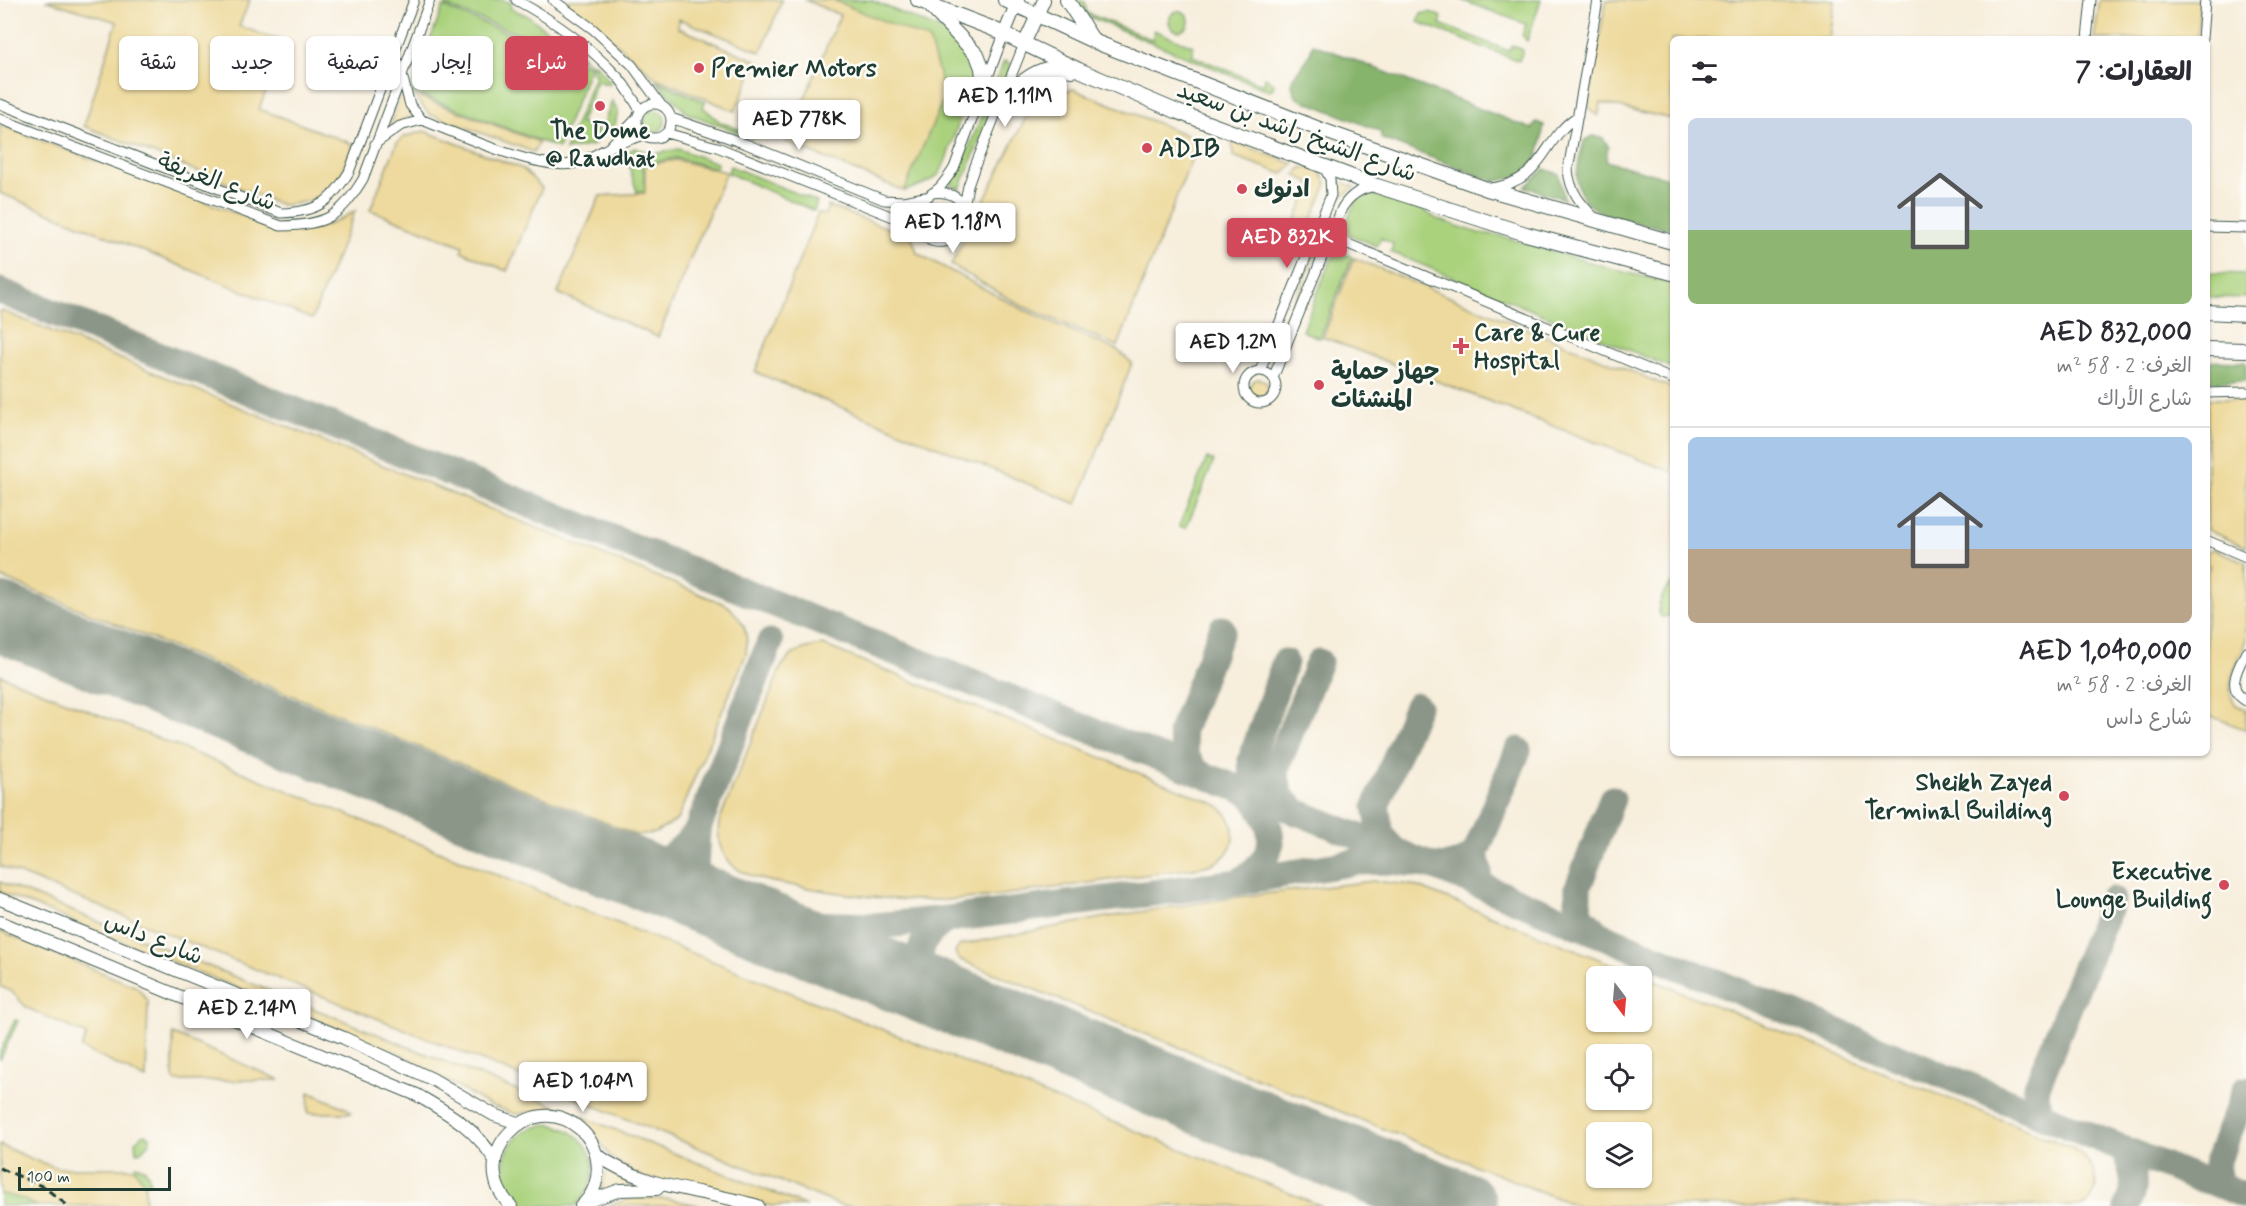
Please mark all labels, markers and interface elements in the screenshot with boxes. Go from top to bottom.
chip: شقة [119,36,198,90]
chip: جديد [210,36,294,90]
chip: تصفية [306,36,400,90]
chip: إيجار [412,36,493,90]
chip: شراء [505,36,588,90]
place label: Premier Motors [711,54,877,85]
icon: filters [1688,56,1721,89]
text: العقارات: 7 [2075,56,2192,90]
marker: Premier Motors [692,61,706,75]
street label: شارع الشيخ راشد بن سعيد [1172,75,1420,190]
pin: AED 1.11M [936,77,1074,128]
text: AED 1.11M [958,83,1052,110]
marker: The Dome @ Rawdhat [593,99,607,113]
pin: AED 778K [737,100,861,151]
text: AED 778K [752,106,846,133]
place label: The Dome @ Rawdhat [545,116,655,175]
place label: ADIB [1159,134,1220,165]
marker: ADIB [1140,141,1154,155]
street label: شارع الغريفة [153,146,280,219]
icon: home [1886,157,1994,265]
place label: ادنوك [1254,175,1310,206]
marker: ادنوك [1235,182,1249,196]
pin: AED 1.18M [884,203,1022,254]
text: AED 1.18M [905,209,1002,236]
pin: AED 832K [1225,218,1349,269]
text: AED 832K [1241,224,1333,251]
text: AED 832,000 [2040,316,2192,350]
place label: Care & Cure Hospital [1474,318,1600,377]
pin: AED 1.2M [1171,323,1295,374]
text: AED 1.2M [1190,329,1276,356]
marker: Care & Cure Hospital [1452,337,1470,355]
text: الغرف: 2 · 58 m² [2057,353,2192,380]
place label: جهاز حماية المنشئات [1331,357,1440,416]
marker: جهاز حماية المنشئات [1312,378,1326,392]
text: شارع الأراك [2097,386,2192,413]
icon: home [1886,476,1994,584]
text: AED 1,040,000 [2019,635,2192,669]
text: الغرف: 2 · 58 m² [2057,672,2192,699]
text: شارع داس [2106,705,2192,732]
place label: Sheikh Zayed Terminal Building [1864,768,2052,828]
marker: Sheikh Zayed Terminal Building [2057,789,2071,803]
place label: Executive Lounge Building [2056,857,2212,919]
marker: Executive Lounge Building [2217,878,2231,892]
street label: شارع داس [100,906,207,973]
north arrow [1586,966,1652,1032]
map controls [1586,966,1652,1188]
pin: AED 2.14M [178,989,316,1040]
text: AED 2.14M [197,995,297,1022]
button: locate [1586,1044,1652,1110]
pin: AED 1.04M [514,1062,652,1113]
text: AED 1.04M [533,1068,633,1095]
button: layers [1586,1122,1652,1188]
scale bar [18,1164,171,1192]
text: 100 m [27,1167,70,1188]

